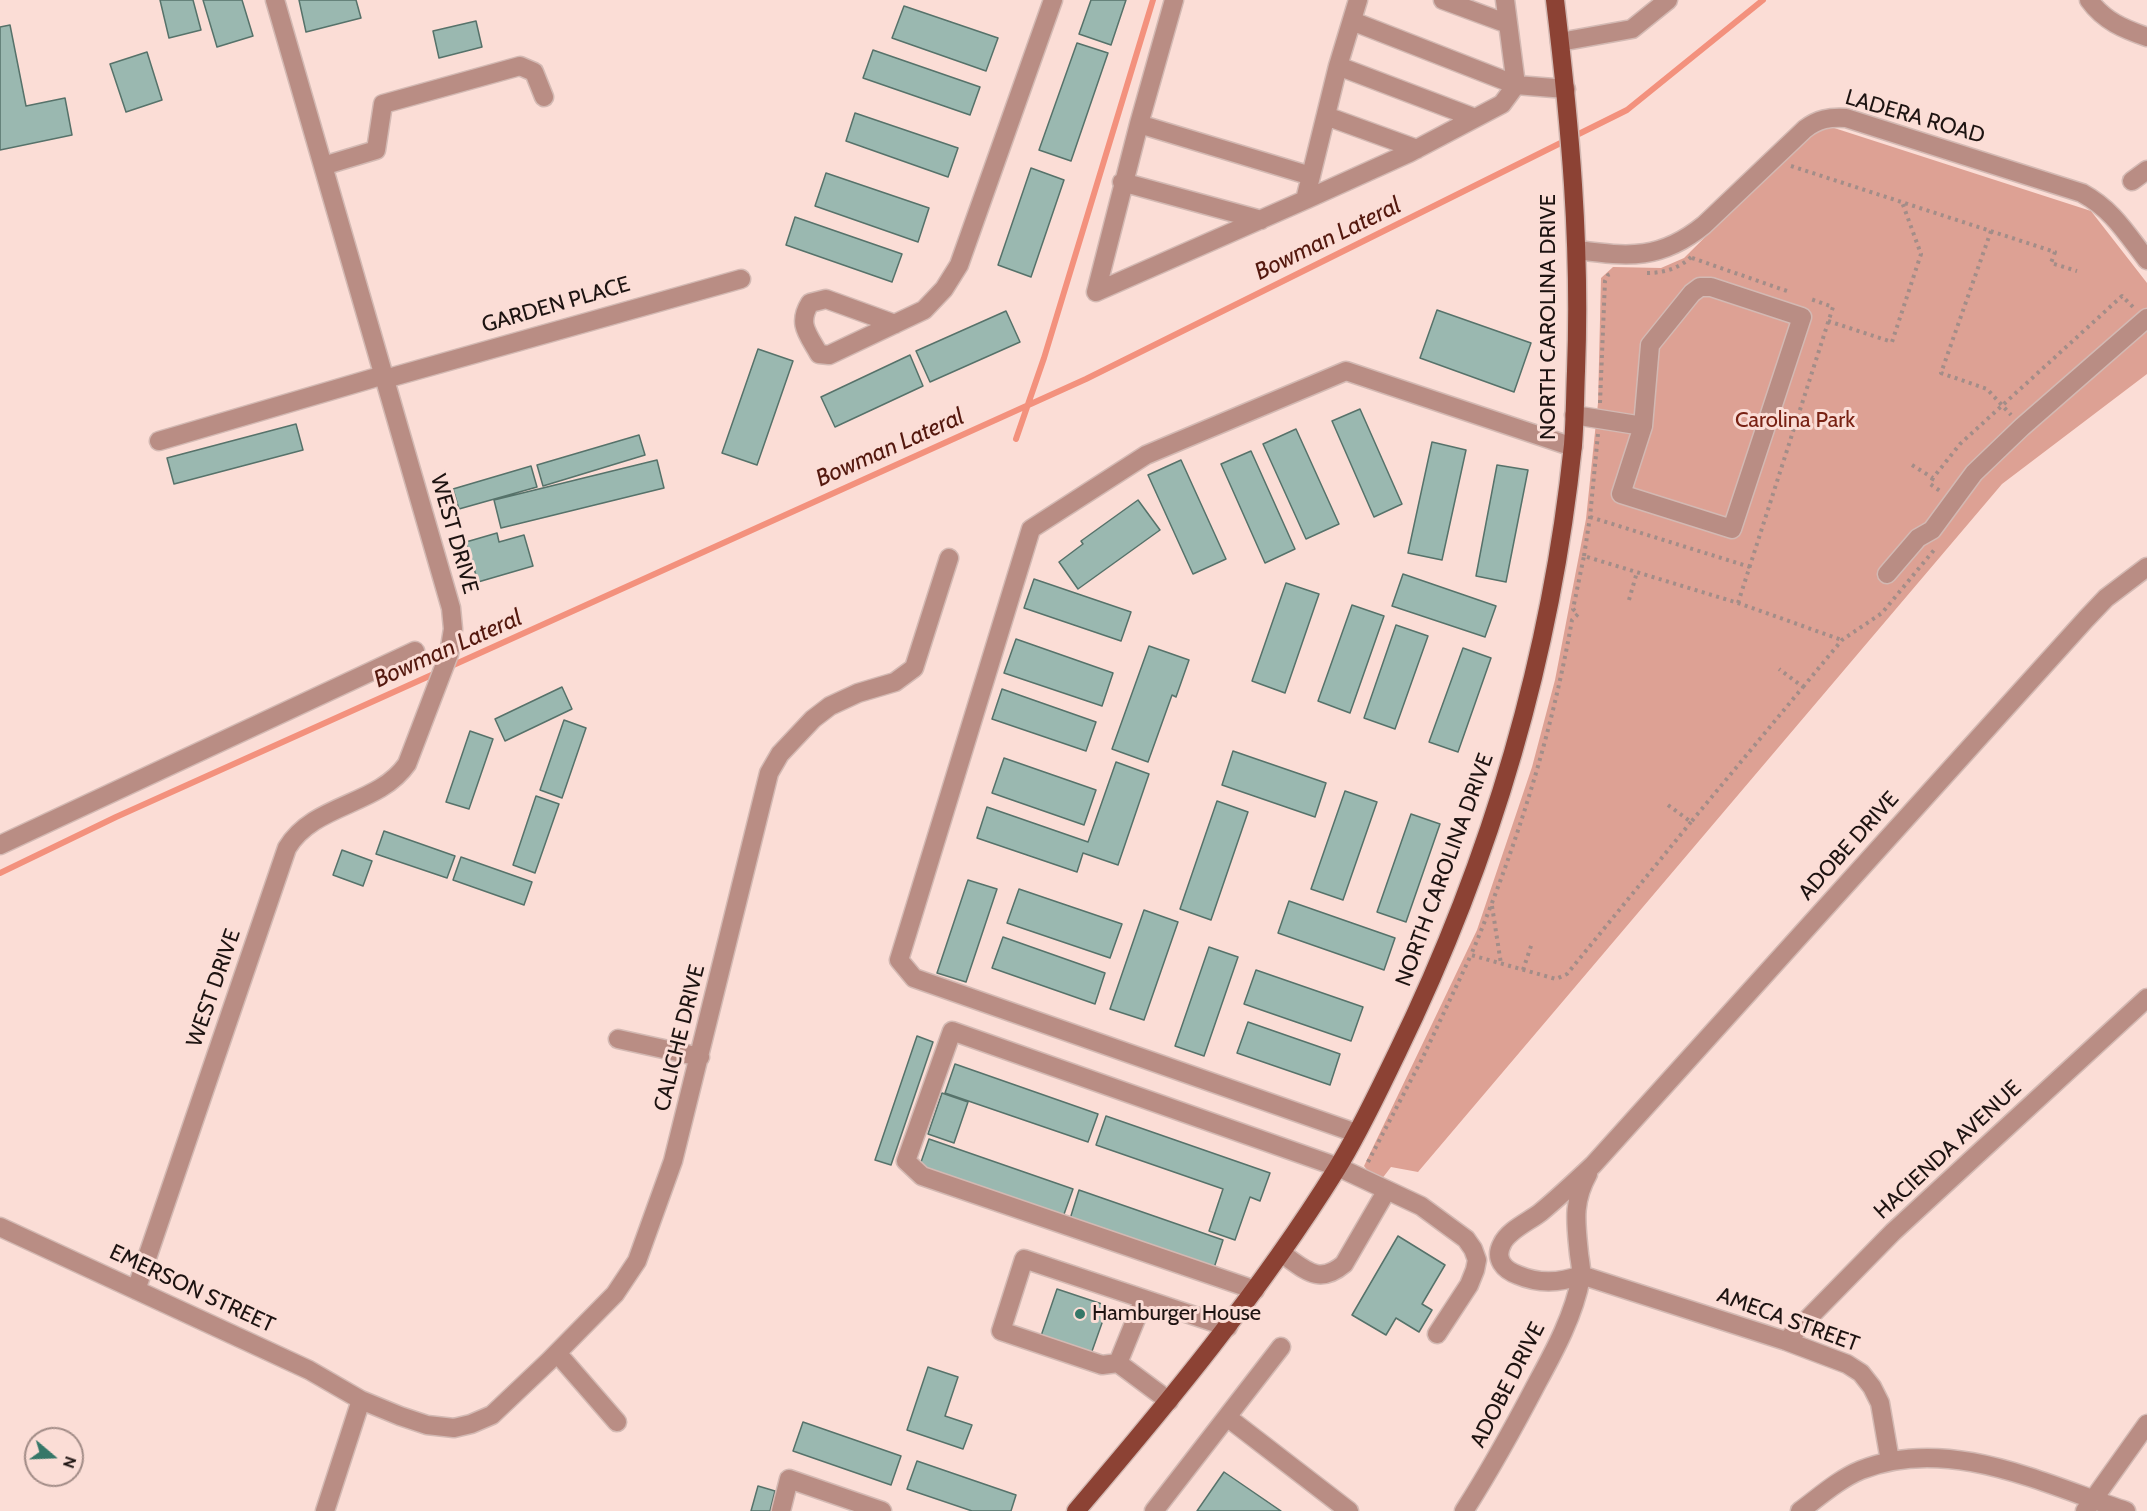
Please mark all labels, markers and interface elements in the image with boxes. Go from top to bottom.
street label: LADERA ROAD [1842,84,1988,150]
water label: Bowman Lateral [1250,191,1406,287]
street label: NORTH CAROLINA DRIVE [1536,194,1562,440]
street label: GARDEN PLACE [479,271,633,339]
water label: Bowman Lateral [811,402,969,494]
park label: Carolina Park [1735,408,1855,434]
street label: WEST DRIVE [424,471,484,597]
water label: Bowman Lateral [369,603,527,695]
street label: NORTH CAROLINA DRIVE [1391,750,1499,990]
street label: ADOBE DRIVE [1793,786,1905,906]
street label: WEST DRIVE [181,926,247,1050]
street label: CALICHE DRIVE [649,962,711,1114]
street label: HACIENDA AVENUE [1869,1075,2027,1225]
street label: EMERSON STREET [105,1239,279,1339]
street label: AMECA STREET [1713,1282,1863,1358]
place label: Hamburger House [1092,1301,1261,1327]
marker: Hamburger House [1073,1307,1087,1321]
street label: ADOBE DRIVE [1465,1318,1551,1452]
north arrow [24,1427,84,1487]
text: N [59,1454,80,1471]

